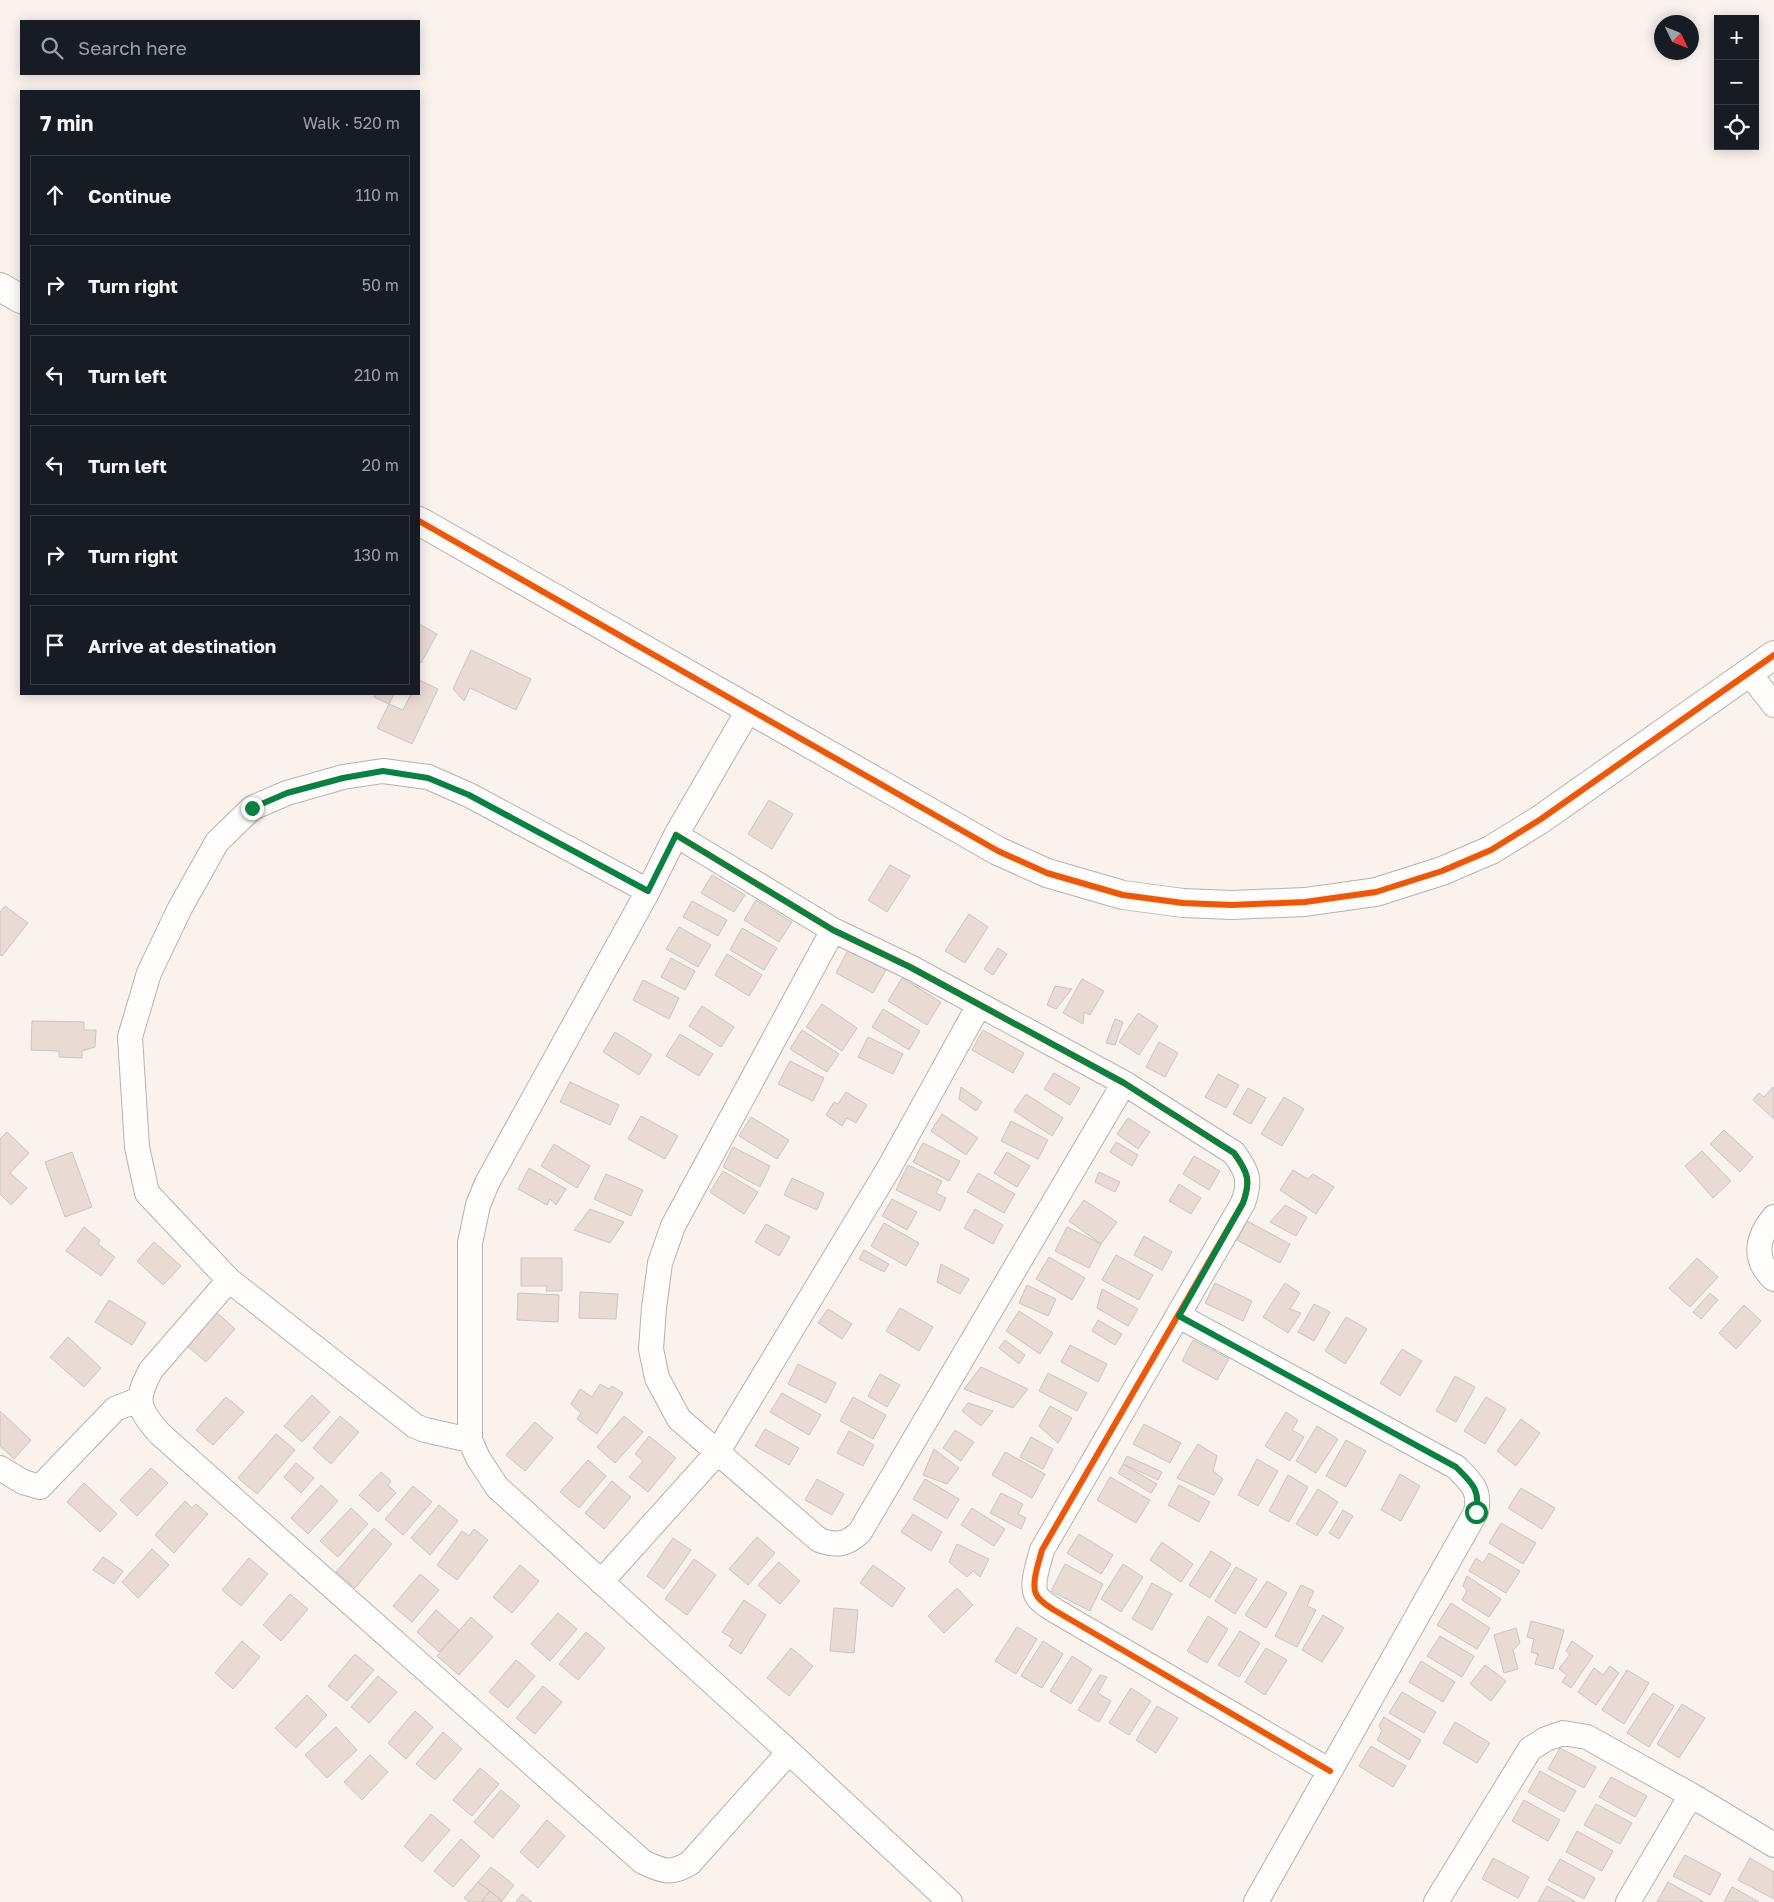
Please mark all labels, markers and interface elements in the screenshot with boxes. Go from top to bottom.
north arrow [1654,15,1699,60]
map controls [1714,15,1759,150]
button: + [1714,15,1759,60]
search box [20,20,420,75]
icon: search [38,34,66,62]
text: Search here [78,36,187,59]
button: − [1714,60,1759,105]
button: locate [1714,105,1759,150]
text: 7 min [40,110,94,136]
text: Walk · 520 m [303,113,400,133]
icon: ahead [41,181,69,209]
text: Continue [88,184,171,207]
text: 110 m [355,185,399,205]
icon: right [41,271,69,299]
text: Turn right [88,274,178,297]
text: 50 m [362,275,399,295]
icon: left [41,361,69,389]
text: Turn left [88,364,167,387]
text: 210 m [354,365,399,385]
icon: left [41,451,69,479]
text: Turn left [88,454,167,477]
text: 20 m [362,455,399,475]
icon: right [41,541,69,569]
text: Turn right [88,544,178,567]
text: 130 m [354,545,399,565]
icon: arrive [41,631,69,659]
text: Arrive at destination [88,634,276,657]
route end [241,797,264,820]
route start [1465,1501,1488,1524]

